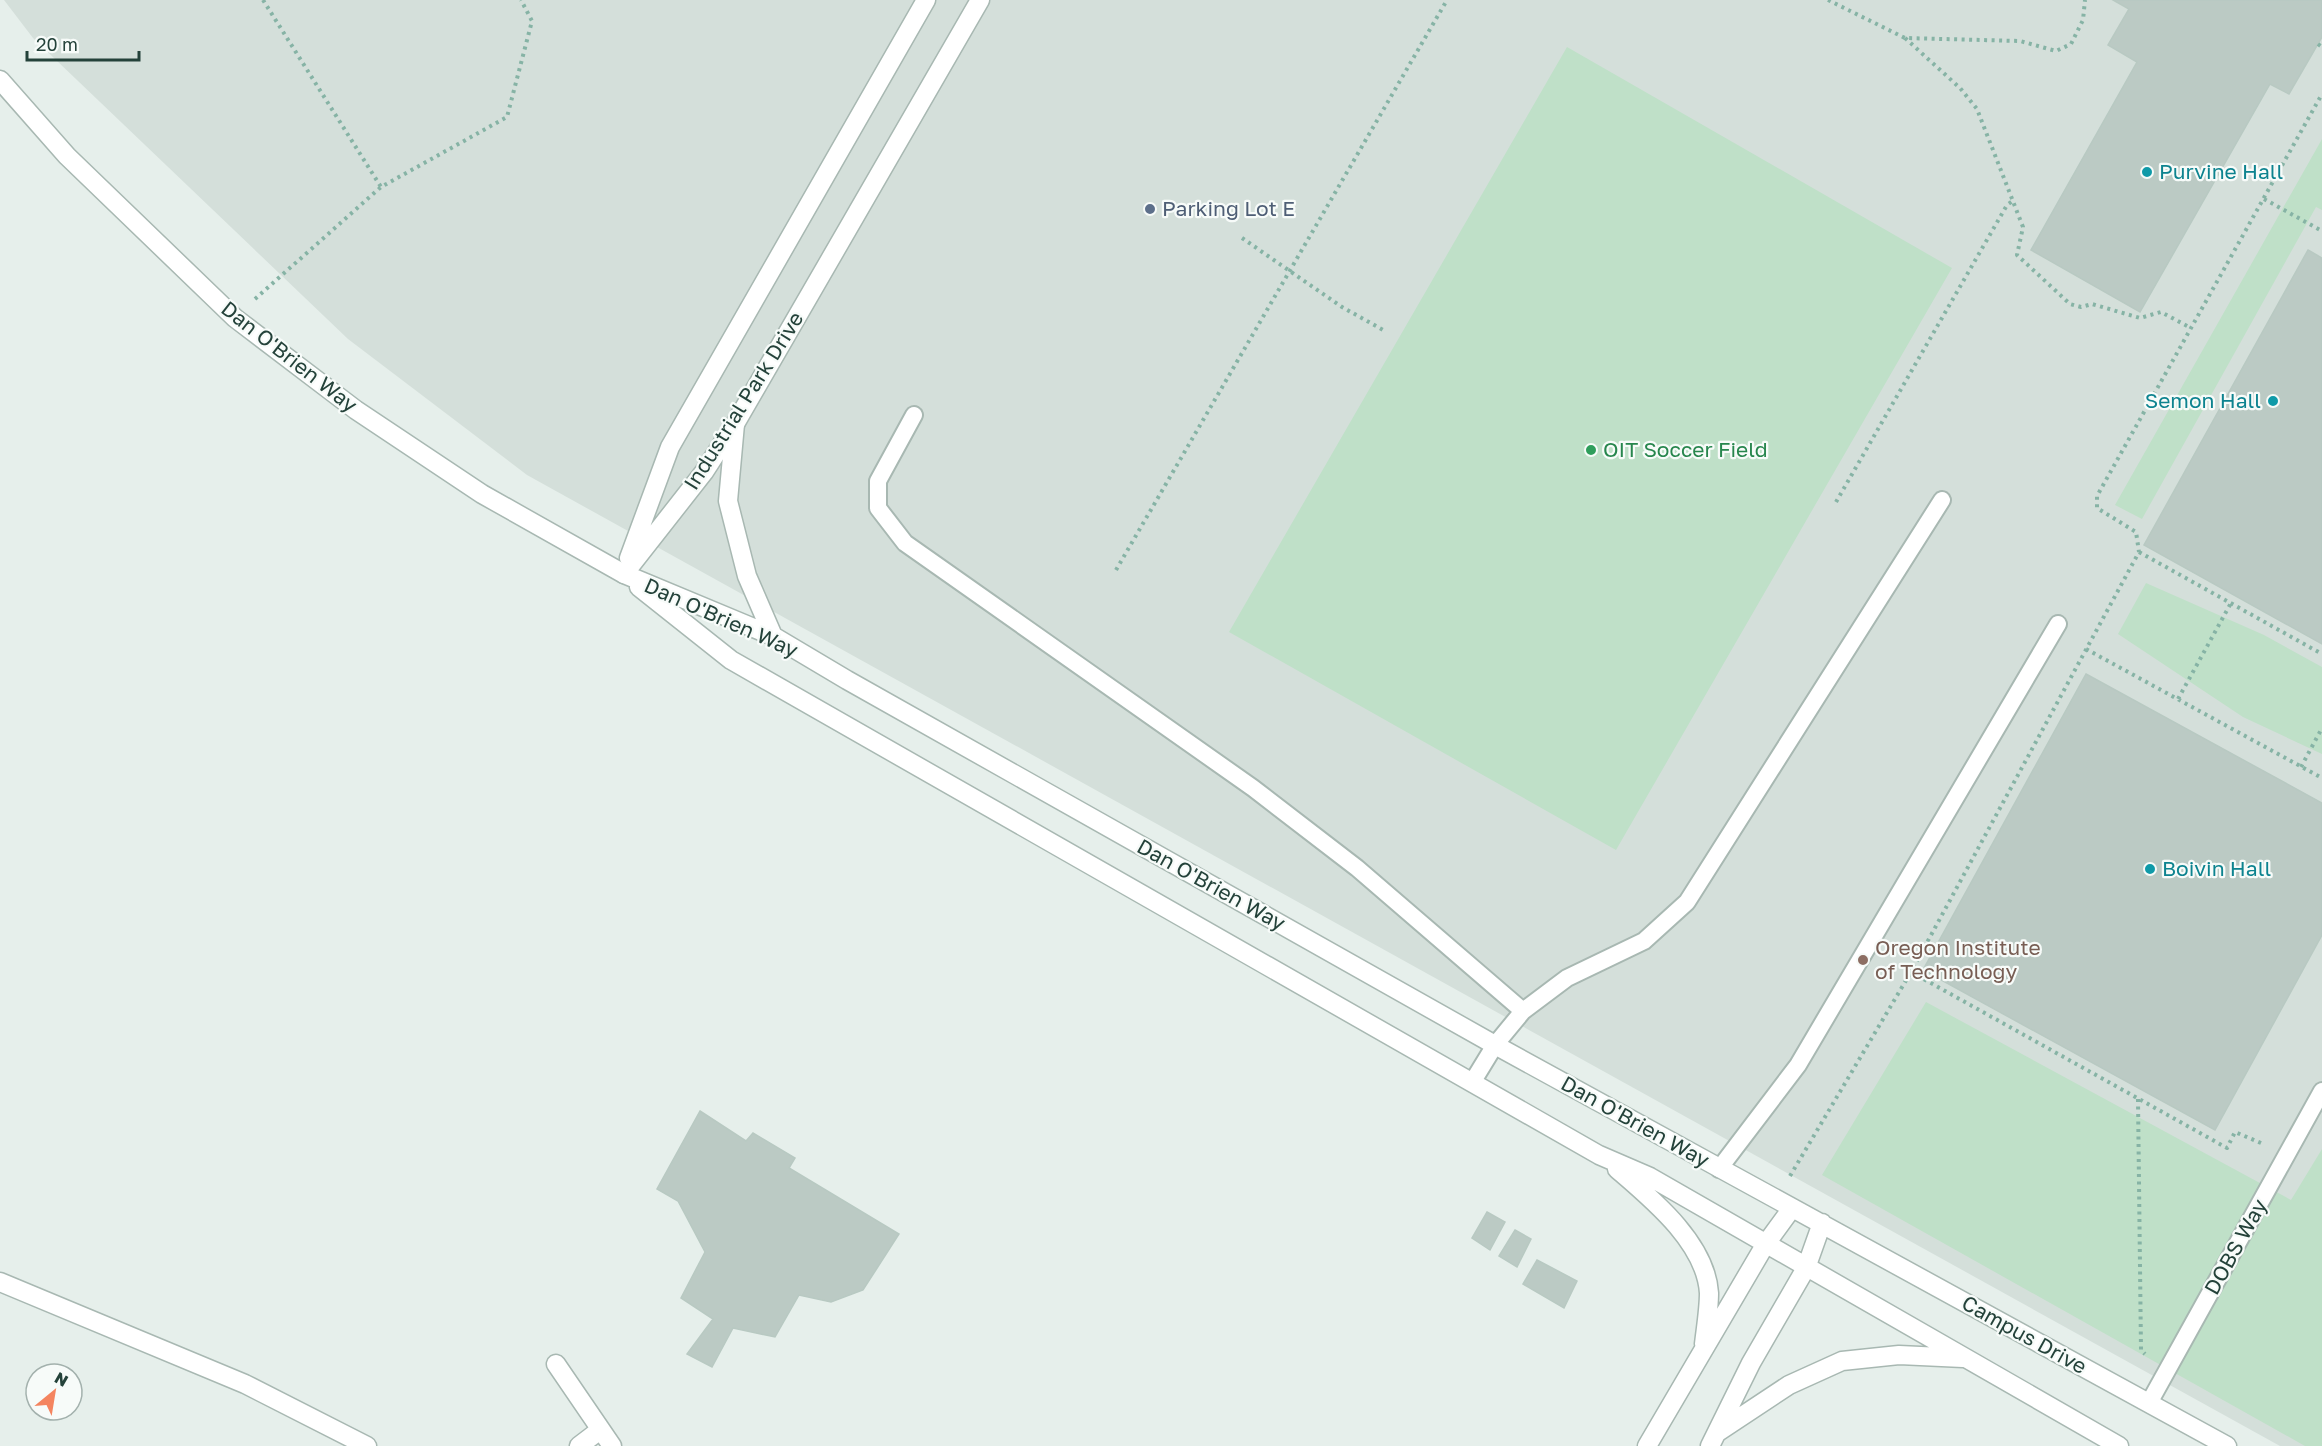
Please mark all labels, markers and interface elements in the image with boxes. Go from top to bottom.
scale bar [27,24,140,62]
text: 20 m [36,33,78,55]
place label: Purvine Hall [2159,158,2283,184]
marker: Purvine Hall [2140,165,2154,179]
place label: Parking Lot E [1162,195,1295,221]
marker: Parking Lot E [1143,202,1157,216]
street label: Dan O'Brien Way [216,295,363,418]
street label: Industrial Park Drive [678,307,809,494]
place label: Semon Hall [2145,387,2261,413]
marker: Semon Hall [2266,394,2280,408]
place label: OIT Soccer Field [1603,436,1768,462]
marker: OIT Soccer Field [1584,443,1598,457]
street label: Dan O'Brien Way [640,572,803,663]
street label: Dan O'Brien Way [1133,833,1290,936]
place label: Boivin Hall [2162,855,2271,881]
marker: Boivin Hall [2143,862,2157,876]
place label: Oregon Institute of Technology [1875,934,2041,984]
marker: Oregon Institute of Technology [1856,953,1870,967]
street label: Dan O'Brien Way [1557,1070,1714,1173]
street label: DOBS Way [2198,1194,2272,1299]
street label: Campus Drive [1957,1289,2091,1379]
north arrow [24,1362,84,1422]
text: N [51,1367,72,1391]

